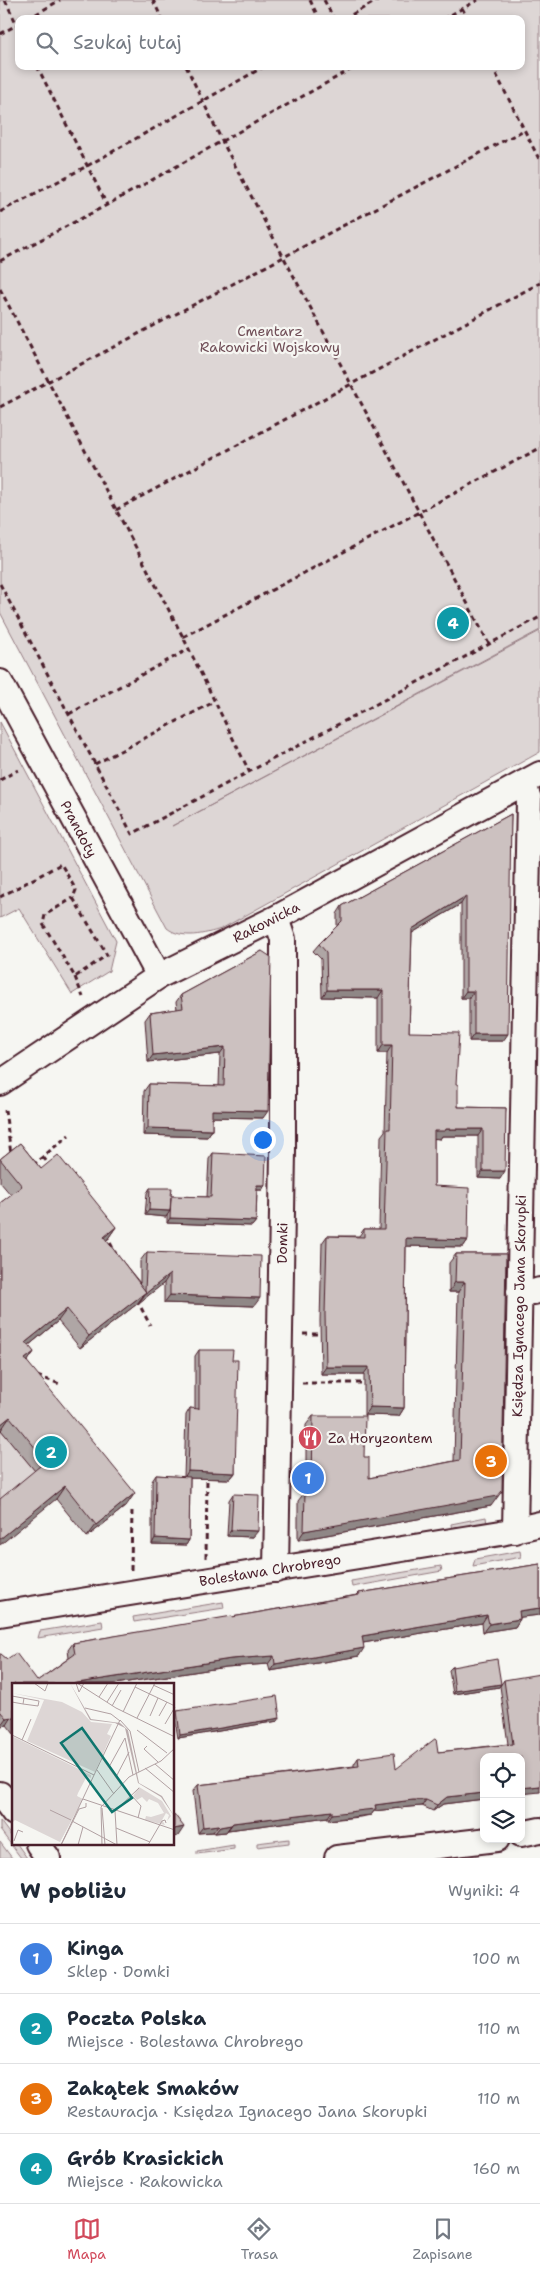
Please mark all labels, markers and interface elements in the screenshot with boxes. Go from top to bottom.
search box [15,15,525,70]
icon: search [33,29,61,57]
text: Szukaj tutaj [73,30,182,55]
park label: Cmentarz Rakowicki Wojskowy [200,322,340,356]
pin: 4 [437,604,469,642]
street label: Prandoty [57,797,101,861]
street label: Rakowicka [230,897,303,947]
your location [250,1127,276,1153]
street label: Księdza Ignacego Jana Skorupki [508,1195,530,1417]
street label: Domki [273,1222,291,1264]
restaurant icon: Za Horyzontem [297,1425,323,1451]
place label: Za Horyzontem [328,1429,433,1447]
pin: 2 [35,1433,67,1471]
pin: 3 [475,1442,507,1480]
pin: 1 [292,1459,324,1497]
street label: Bolesława Chrobrego [198,1550,342,1590]
inset map [12,1683,175,1846]
map controls [480,1753,525,1843]
button: locate [480,1753,525,1798]
button: layers [480,1798,525,1843]
text: W pobliżu [20,1877,127,1905]
text: Wyniki: 4 [448,1880,520,1901]
text: Kinga [67,1936,124,1961]
text: 1 [32,1948,40,1969]
text: 100 m [472,1948,520,1969]
text: Sklep · Domki [67,1961,170,1982]
text: Poczta Polska [67,2006,206,2031]
text: 2 [30,2018,42,2039]
text: 110 m [477,2018,520,2039]
text: Miejsce · Bolesława Chrobrego [67,2031,304,2052]
text: Zakątek Smaków [67,2076,239,2101]
text: 3 [30,2088,42,2109]
text: 110 m [477,2088,520,2109]
text: Restauracja · Księdza Ignacego Jana Skorupki [67,2101,428,2122]
text: Grób Krasickich [67,2146,224,2171]
text: 4 [30,2158,42,2179]
text: 160 m [473,2158,520,2179]
text: Miejsce · Rakowicka [67,2171,223,2192]
tab: Mapa [67,2215,106,2263]
tab: Trasa [241,2215,278,2263]
tab: Zapisane [413,2215,473,2263]

